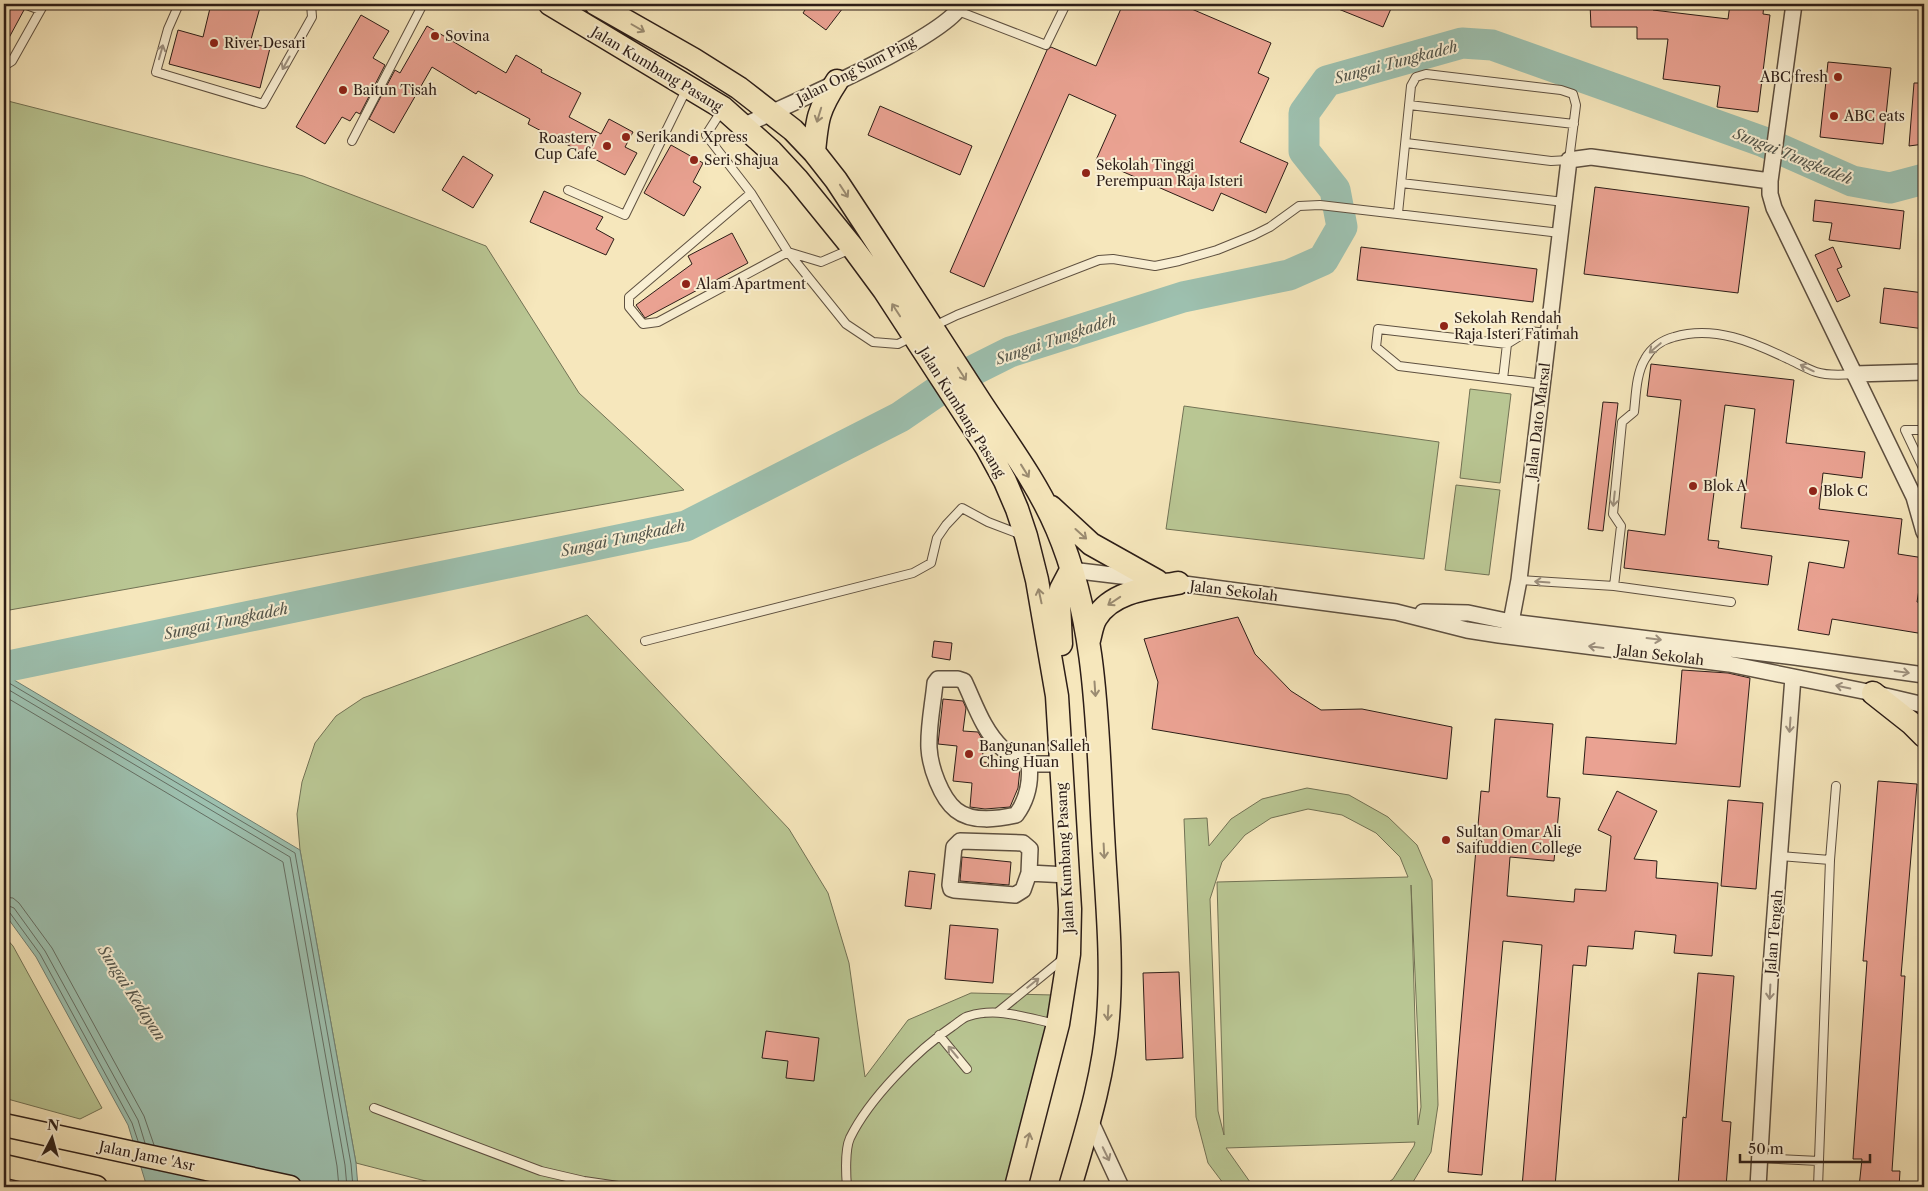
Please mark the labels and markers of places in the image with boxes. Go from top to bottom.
place label: Sovina [445,27,490,45]
marker: Sovina [429,30,441,42]
place label: River Desari [224,34,306,52]
marker: River Desari [208,37,220,49]
place label: ABC fresh [1759,68,1828,86]
marker: ABC fresh [1832,71,1844,83]
place label: Baitun Tisah [353,81,437,99]
marker: Baitun Tisah [337,84,349,96]
place label: ABC eats [1843,107,1905,125]
marker: ABC eats [1828,110,1840,122]
place label: Serikandi Xpress [636,128,748,146]
place label: Roastery Cup Cafe [534,129,597,163]
marker: Serikandi Xpress [620,131,632,143]
marker: Roastery Cup Cafe [601,140,613,152]
place label: Seri Shajua [704,151,779,169]
marker: Seri Shajua [688,154,700,166]
place label: Sekolah Tinggi Perempuan Raja Isteri [1096,156,1243,190]
marker: Sekolah Tinggi Perempuan Raja Isteri [1080,167,1092,179]
place label: Alam Apartment [695,275,806,293]
marker: Alam Apartment [680,278,692,290]
place label: Sekolah Rendah Raja Isteri Fatimah [1454,309,1579,343]
marker: Sekolah Rendah Raja Isteri Fatimah [1438,320,1450,332]
place label: Blok A [1703,477,1747,495]
marker: Blok A [1687,480,1699,492]
place label: Blok C [1823,482,1868,500]
marker: Blok C [1807,485,1819,497]
place label: Bangunan Salleh Ching Huan [979,737,1090,771]
marker: Bangunan Salleh Ching Huan [963,748,975,760]
place label: Sultan Omar Ali Saifuddien College [1456,823,1582,857]
marker: Sultan Omar Ali Saifuddien College [1440,834,1452,846]

